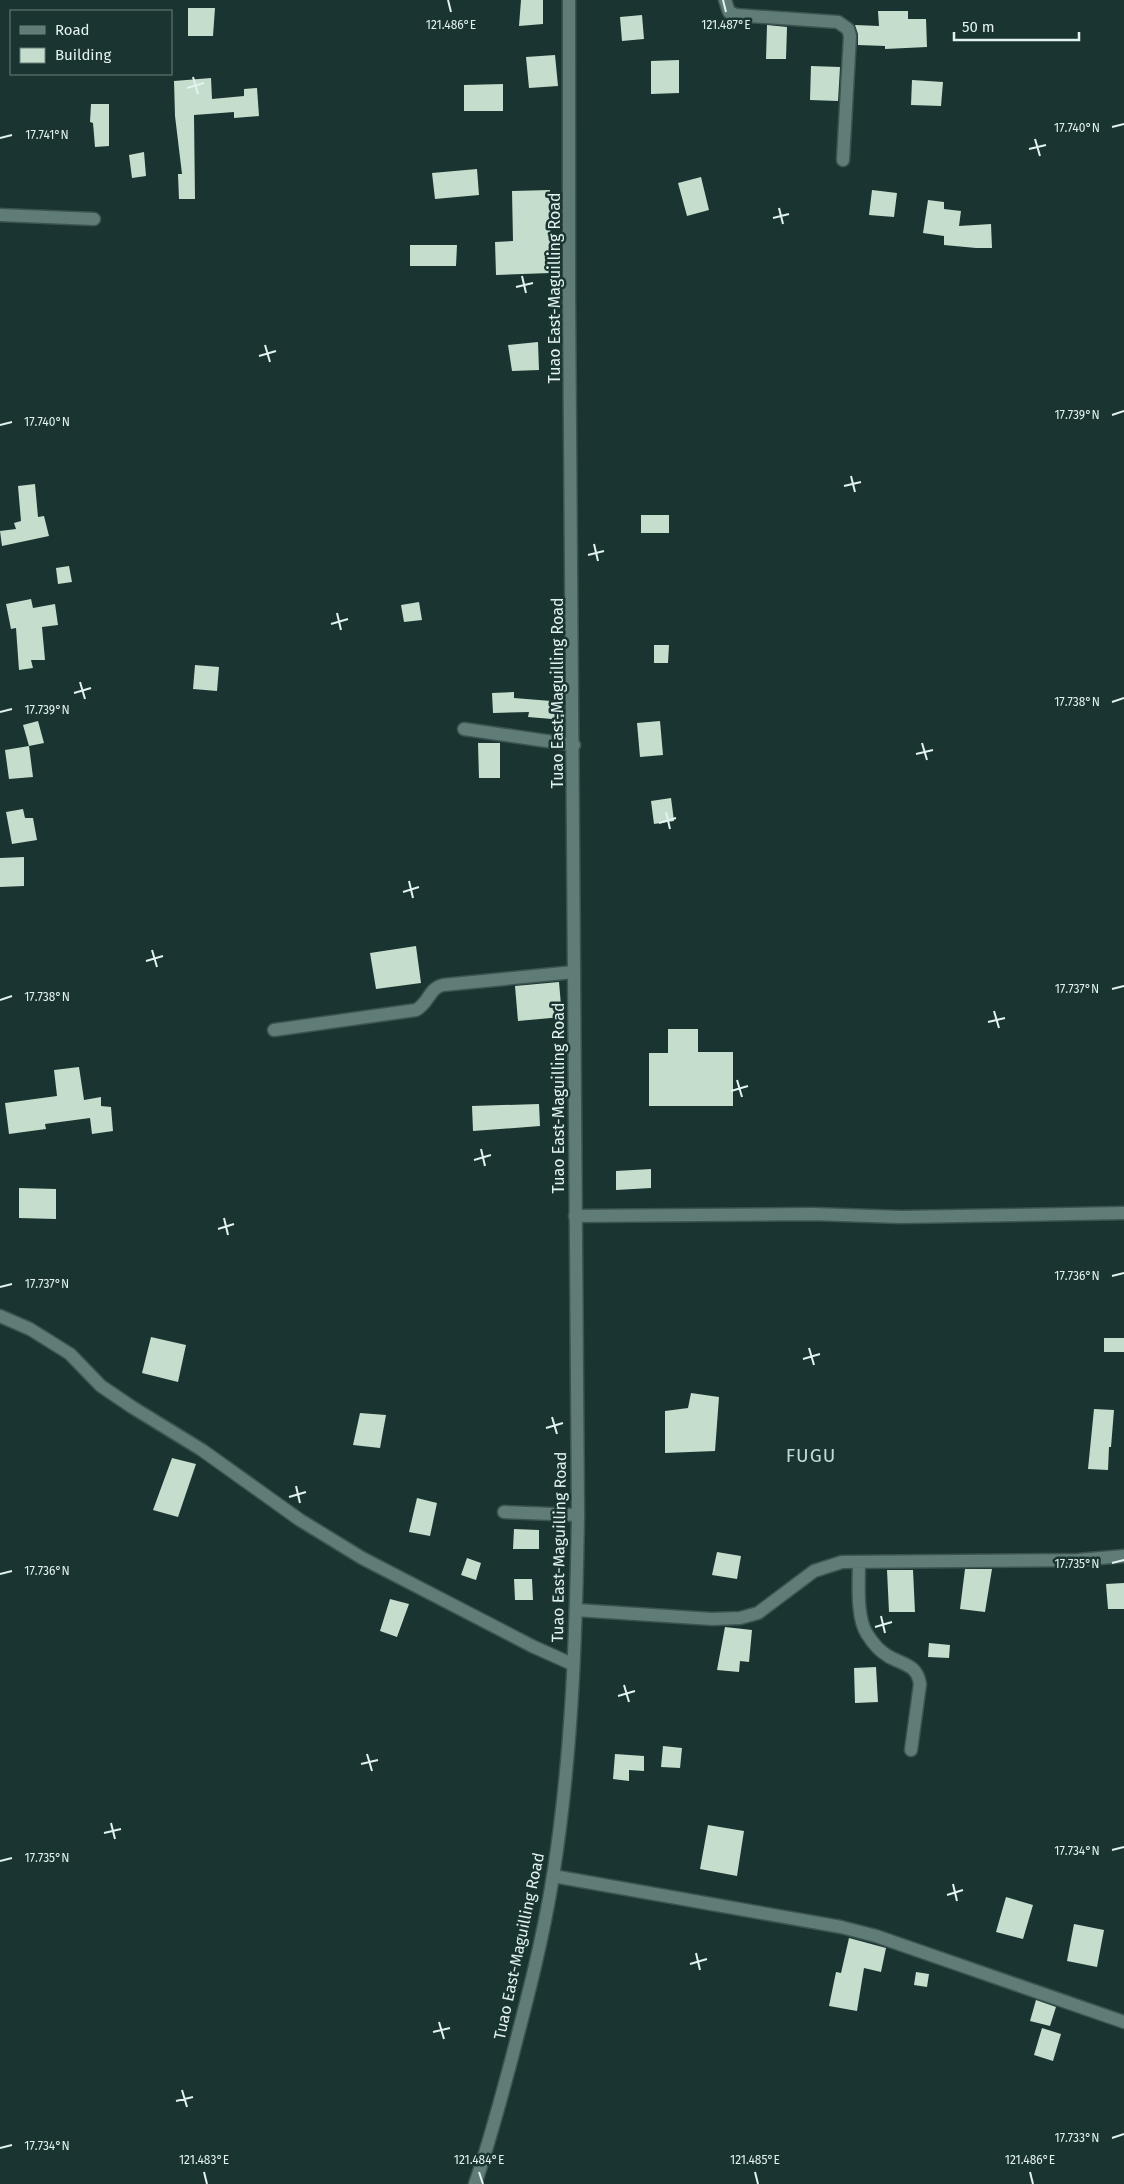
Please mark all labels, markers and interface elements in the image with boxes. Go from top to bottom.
legend [10,10,172,75]
scale bar [954,10,1079,42]
text: 121.486°E [426,18,476,32]
text: 121.487°E [701,18,751,32]
text: 50 m [962,18,995,36]
text: Road [55,21,90,39]
text: Building [55,46,111,64]
text: 17.740°N [1054,121,1100,135]
text: 17.741°N [25,128,69,142]
street label: Tuao East-Maguilling Road [545,193,564,383]
text: 17.739°N [1054,408,1100,422]
text: 17.740°N [24,415,70,429]
street label: Tuao East-Maguilling Road [548,598,567,788]
text: 17.738°N [1054,695,1100,709]
text: 17.739°N [24,703,70,717]
text: 17.737°N [1055,982,1099,996]
text: 17.738°N [24,990,70,1004]
street label: Tuao East-Maguilling Road [549,1003,568,1193]
text: 17.736°N [1054,1269,1100,1283]
text: 17.737°N [25,1277,69,1291]
district label: FUGU [786,1444,836,1467]
street label: Tuao East-Maguilling Road [548,1451,570,1643]
text: 17.735°N [1055,1557,1099,1571]
text: 17.736°N [24,1564,70,1578]
text: 17.734°N [1054,1844,1100,1858]
text: 17.735°N [25,1851,69,1865]
street label: Tuao East-Maguilling Road [490,1851,548,2041]
text: 17.733°N [1054,2131,1100,2145]
text: 17.734°N [24,2139,70,2153]
text: 121.483°E [179,2153,229,2167]
text: 121.484°E [454,2153,504,2167]
text: 121.485°E [730,2153,780,2167]
text: 121.486°E [1005,2153,1055,2167]

